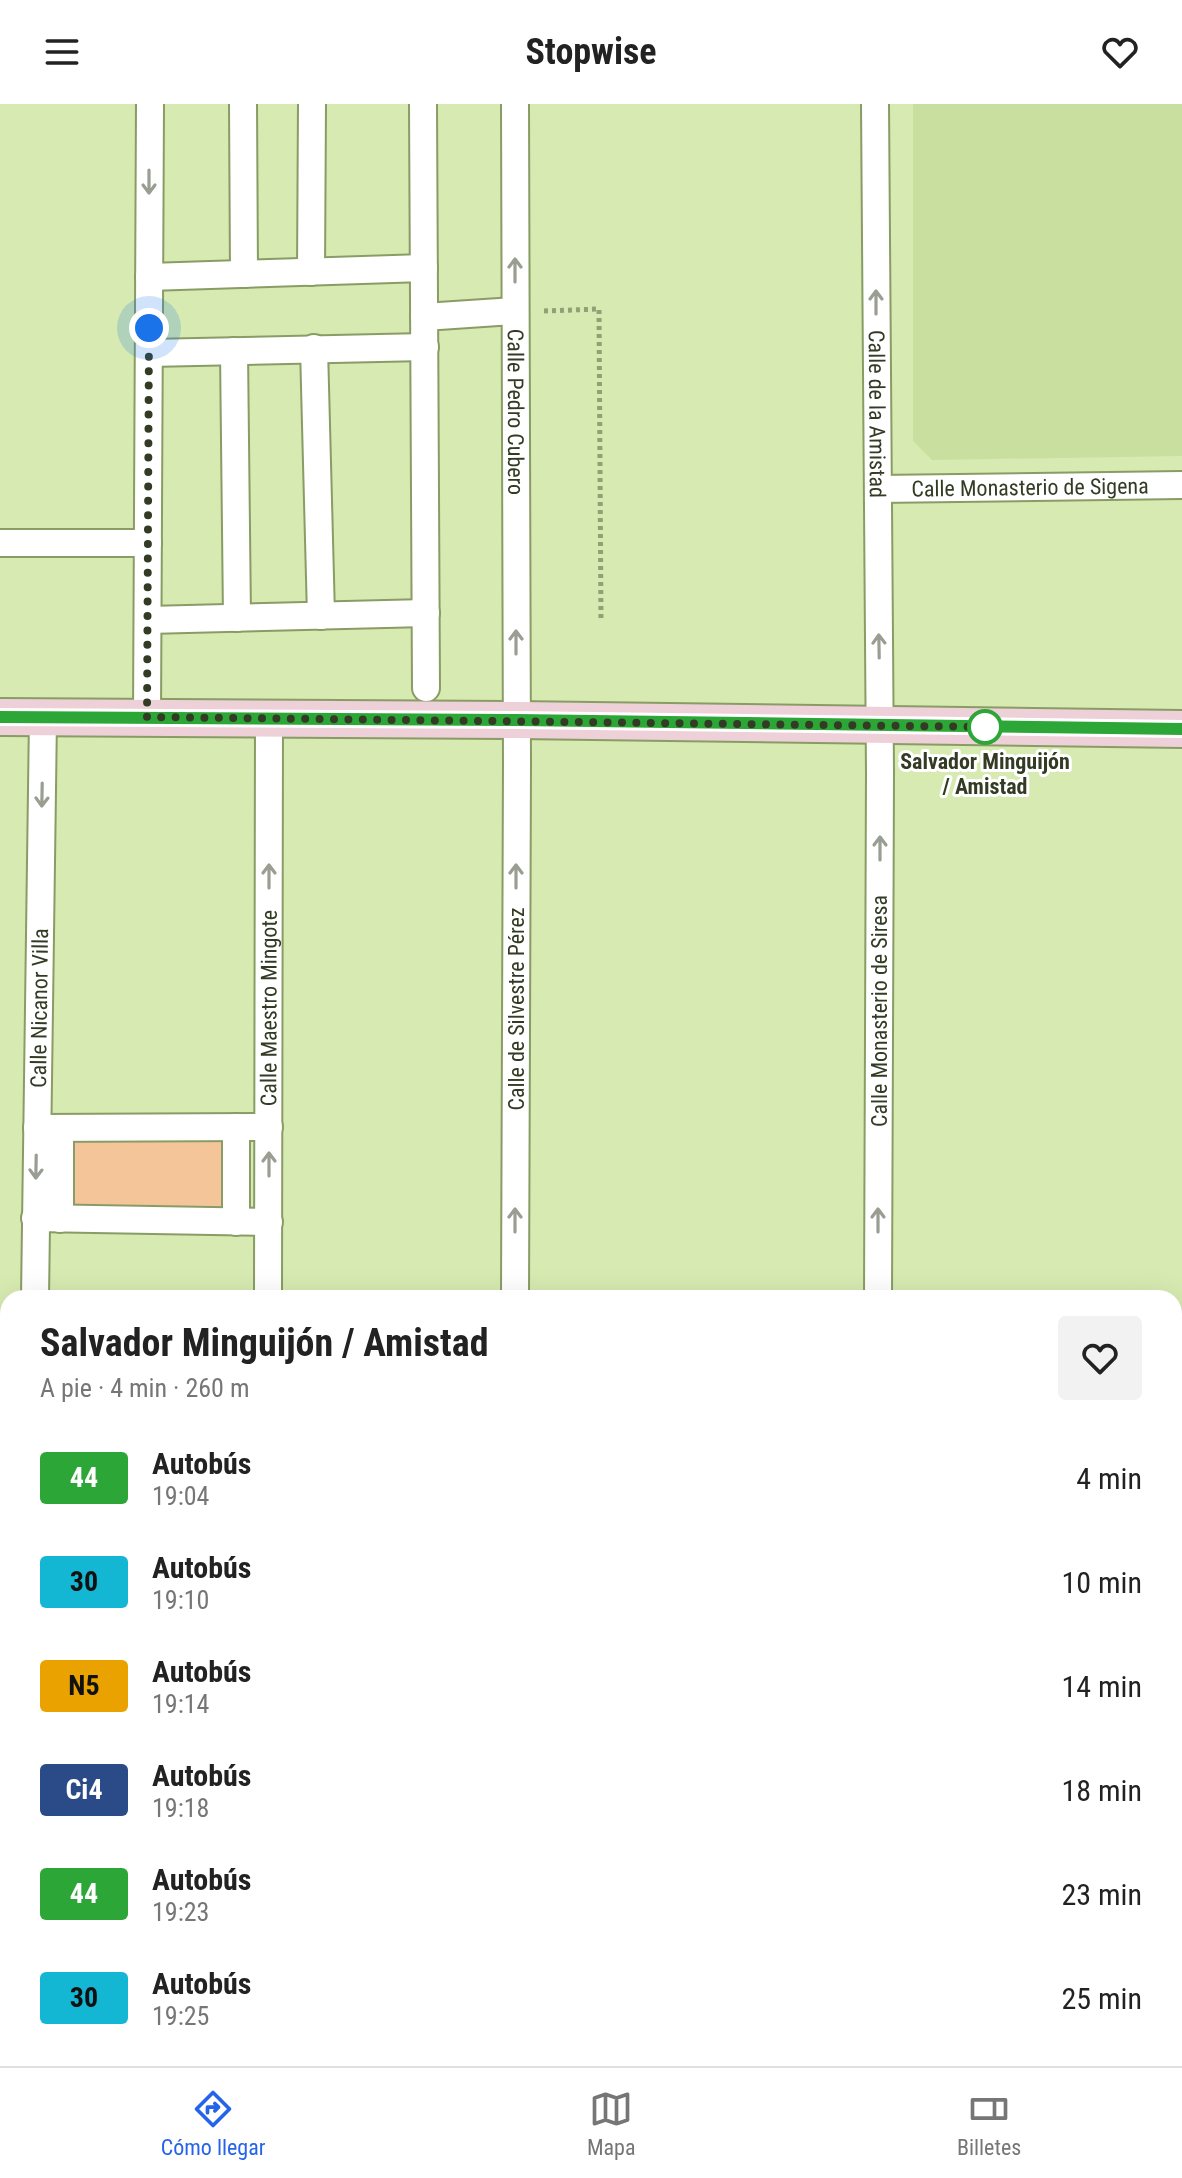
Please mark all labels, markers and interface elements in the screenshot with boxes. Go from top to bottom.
icon: menu [40,30,84,74]
icon: heart [1098,30,1142,74]
text: Stopwise [525,31,657,73]
one-way arrow [141,168,157,195]
one-way arrow [507,257,523,284]
one-way arrow [868,289,884,316]
your location [129,308,169,348]
street label: Calle Pedro Cubero [503,329,528,495]
street label: Calle de la Amistad [864,330,890,498]
street label: Calle Monasterio de Sigena [911,473,1149,502]
one-way arrow [508,629,524,656]
one-way arrow [872,633,887,660]
marker: Salvador Minguijón / Amistad [968,710,1002,744]
place label: Salvador Minguijón / Amistad [900,749,1070,799]
one-way arrow [34,781,49,808]
one-way arrow [872,835,888,862]
one-way arrow [261,863,277,890]
one-way arrow [508,863,524,890]
street label: Calle Monasterio de Siresa [867,895,892,1127]
street label: Calle de Silvestre Pérez [504,907,529,1111]
street label: Calle Maestro Mingote [256,910,282,1106]
street label: Calle Nicanor Villa [26,928,53,1088]
one-way arrow [261,1151,277,1178]
one-way arrow [28,1153,44,1180]
one-way arrow [508,1207,523,1234]
one-way arrow [870,1207,886,1234]
button: heart [1058,1316,1142,1400]
text: Salvador Minguijón / Amistad [40,1321,489,1365]
text: A pie · 4 min · 260 m [40,1373,249,1403]
text: Autobús [152,1446,251,1481]
text: 44 [70,1461,98,1494]
text: 4 min [1076,1461,1142,1496]
text: 19:04 [152,1481,209,1511]
text: Autobús [152,1550,251,1585]
text: 30 [70,1565,98,1598]
text: 10 min [1061,1565,1142,1600]
text: 19:10 [152,1585,209,1615]
text: Autobús [152,1654,251,1689]
text: N5 [68,1669,100,1702]
text: 14 min [1061,1669,1142,1704]
text: 19:14 [152,1689,209,1719]
text: Autobús [152,1758,251,1793]
text: Ci4 [65,1773,103,1806]
text: 18 min [1061,1773,1142,1808]
text: 19:18 [152,1793,209,1823]
text: Autobús [152,1862,251,1897]
text: 44 [70,1877,98,1910]
text: 23 min [1061,1877,1142,1912]
text: 19:23 [152,1897,209,1927]
text: Autobús [152,1966,251,2001]
text: 30 [70,1981,98,2014]
text: 25 min [1061,1981,1142,2016]
text: 19:25 [152,2001,209,2031]
tab: Cómo llegar [161,2087,265,2160]
tab: Mapa [587,2087,635,2160]
tab: Billetes [957,2087,1021,2160]

